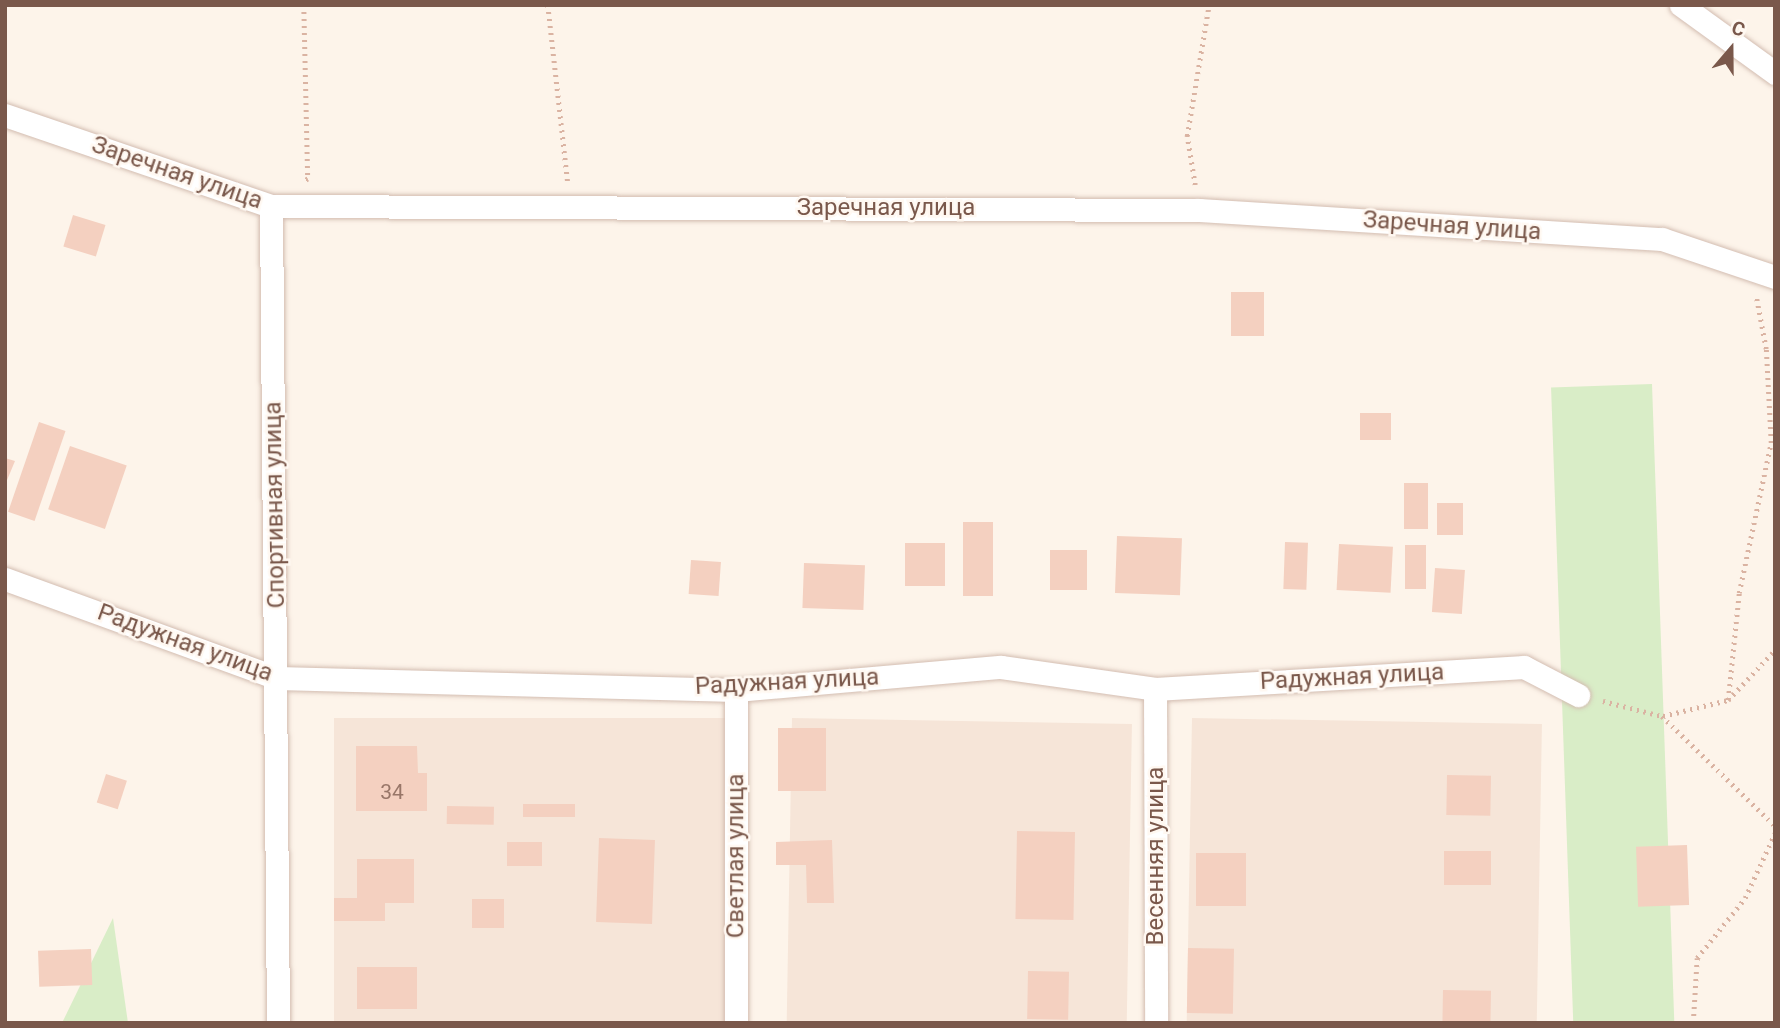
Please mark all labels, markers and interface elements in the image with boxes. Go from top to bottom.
north arrow [1696,14,1766,84]
text: С [1729,16,1748,42]
street label: Заречная улица [88,130,266,216]
street label: Заречная улица [797,194,975,222]
street label: Заречная улица [1362,205,1542,247]
street label: Спортивная улица [259,401,291,609]
street label: Радужная улица [94,598,276,688]
street label: Радужная улица [1259,658,1445,696]
street label: Радужная улица [694,663,880,701]
street label: Весенняя улица [1142,767,1170,945]
street label: Светлая улица [722,774,750,938]
house number: 34 [380,779,404,805]

